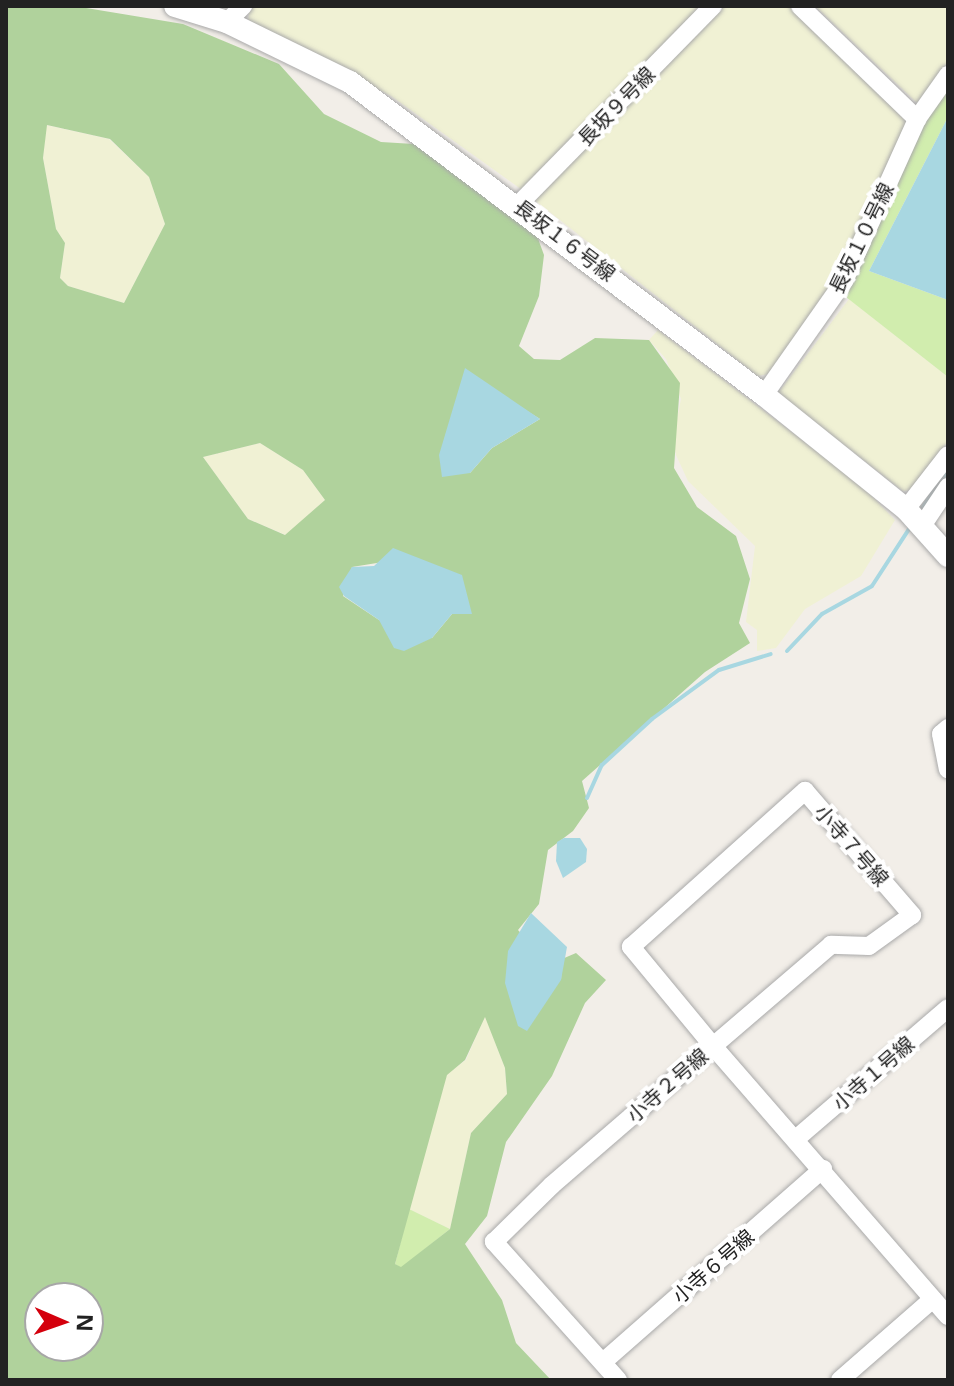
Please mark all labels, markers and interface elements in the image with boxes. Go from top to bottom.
street label: 長坂９号線 [573,62,659,150]
street label: 長坂１０号線 [824,179,898,297]
street label: 長坂１６号線 [510,194,620,286]
street label: 小寺７号線 [810,799,894,891]
street label: 小寺１号線 [827,1031,919,1115]
street label: 小寺２号線 [621,1043,713,1127]
street label: 小寺６号線 [667,1224,759,1308]
north arrow [24,1282,104,1362]
text: N [71,1313,101,1332]

